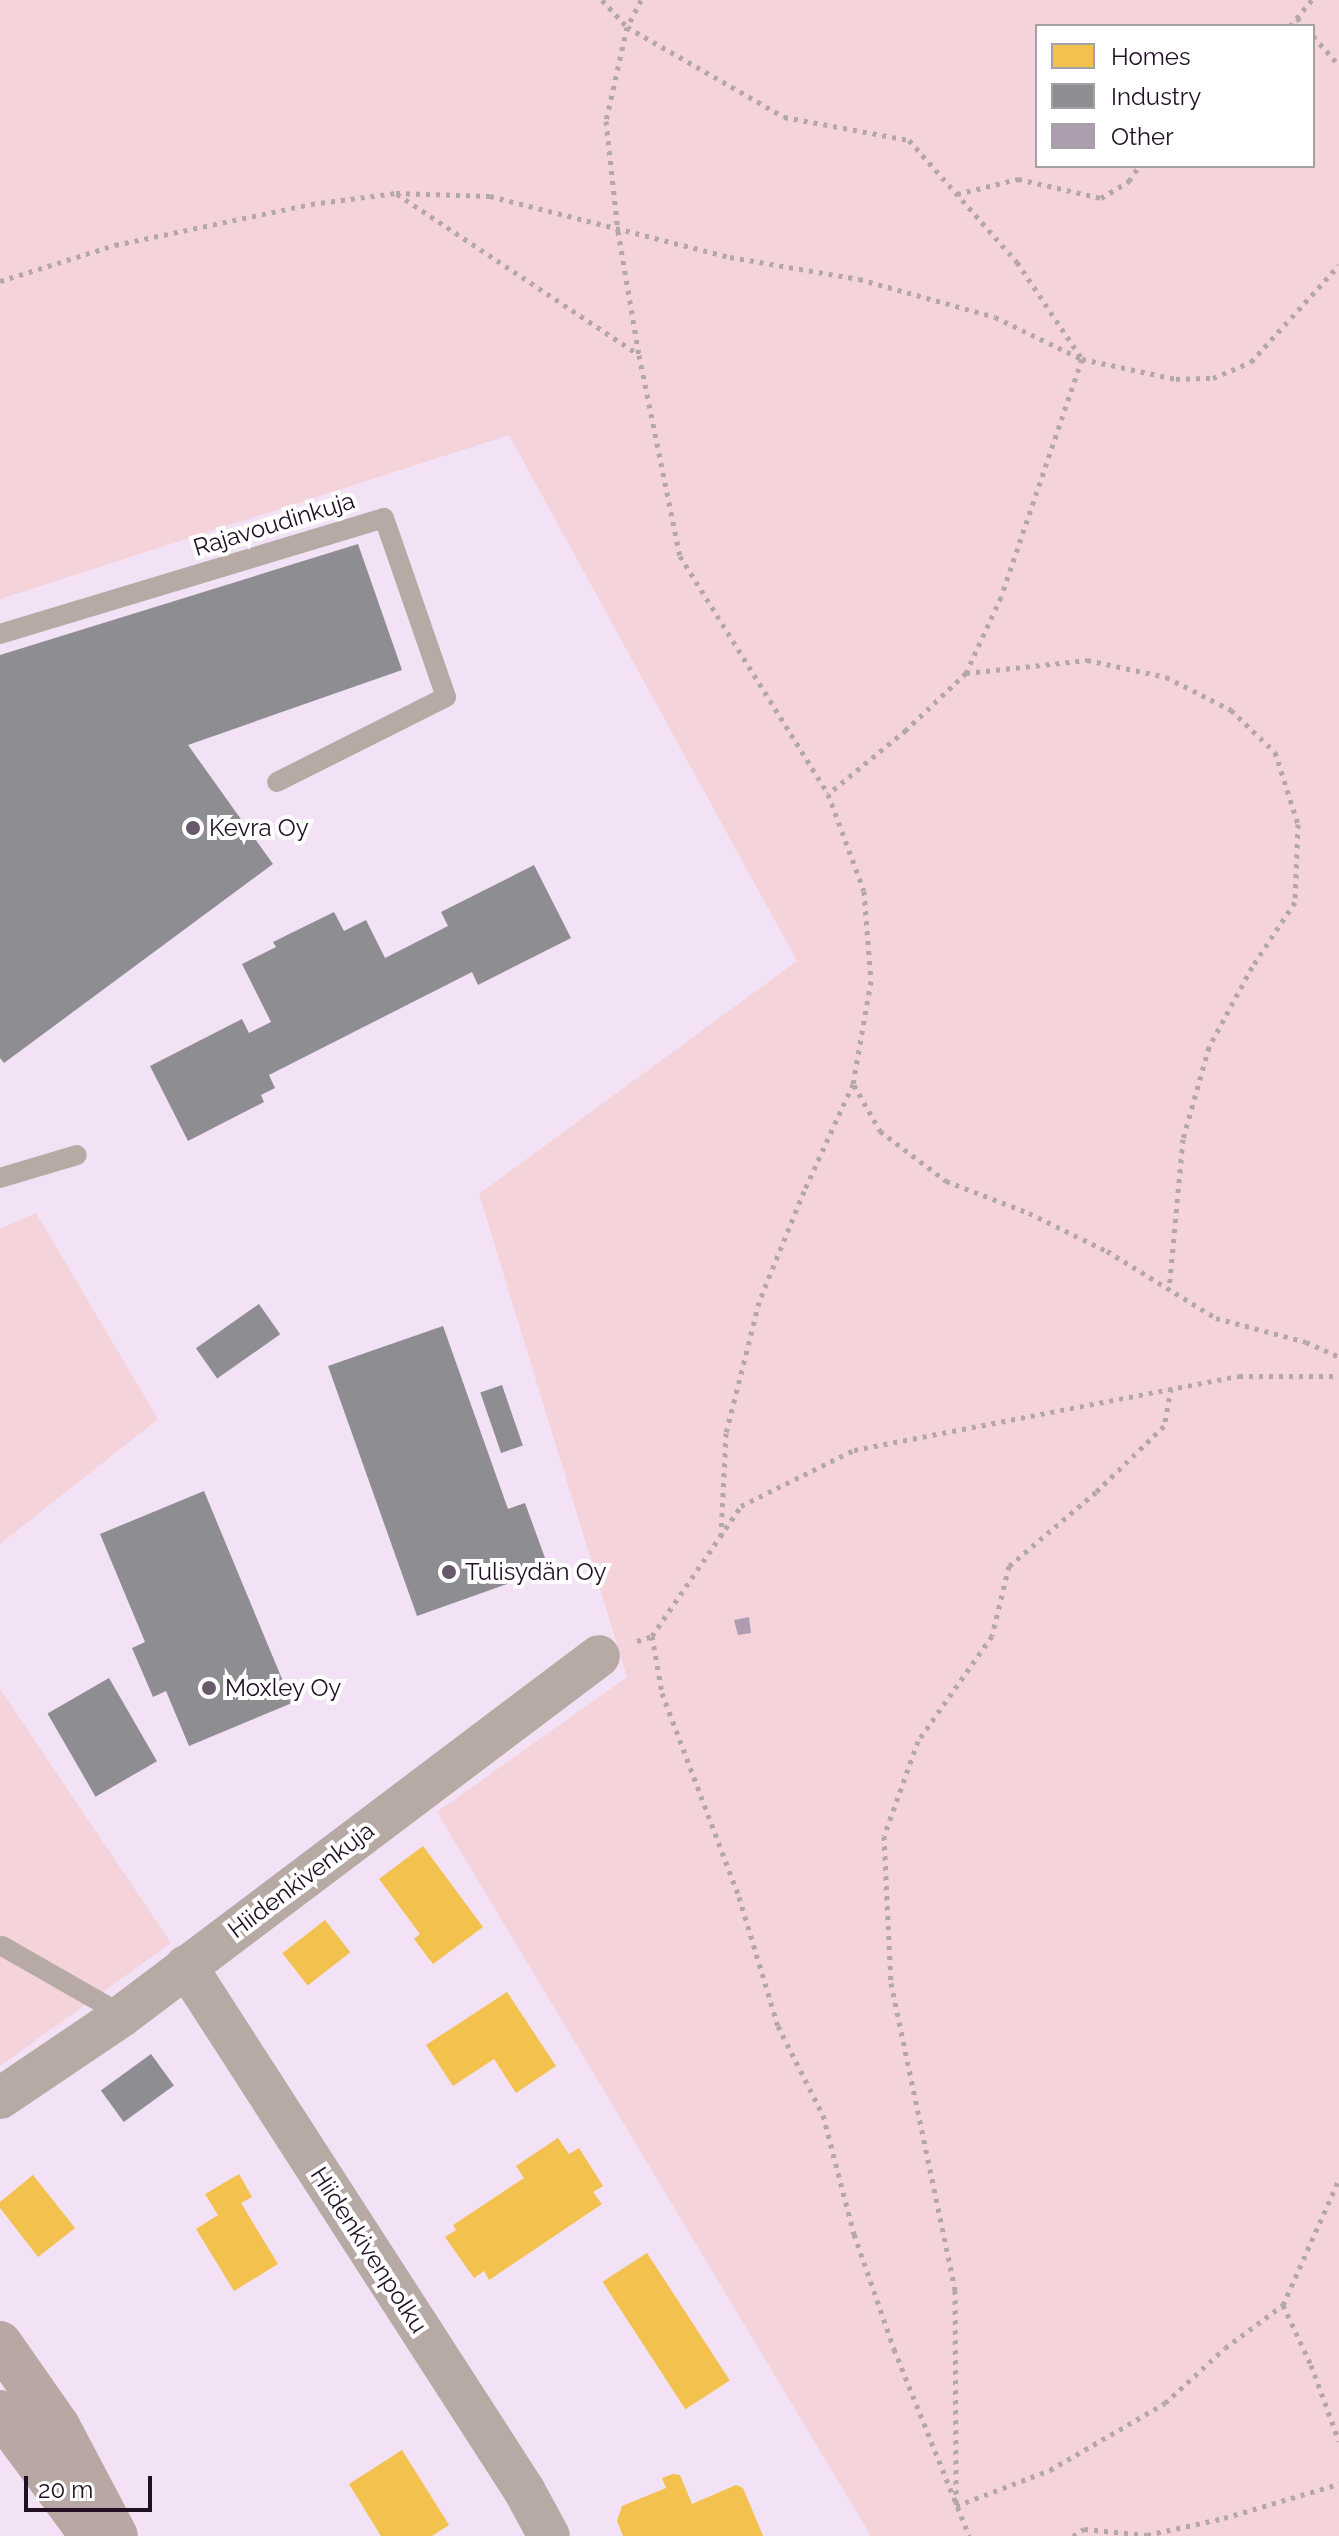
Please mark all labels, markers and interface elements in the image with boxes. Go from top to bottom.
legend [1035,24,1315,168]
text: Homes [1111,42,1191,71]
text: Industry [1111,82,1201,111]
text: Other [1111,122,1174,151]
street label: Rajavoudinkuja [190,486,358,562]
place label: Kevra Oy [209,814,309,842]
marker: Kevra Oy [184,819,202,837]
place label: Tulisydän Oy [465,1558,607,1586]
marker: Tulisydän Oy [440,1563,458,1581]
place label: Moxley Oy [225,1674,342,1702]
marker: Moxley Oy [200,1679,218,1697]
street label: Hiidenkivenkuja [222,1816,380,1944]
street label: Hiidenkivenpolku [305,2162,433,2338]
scale bar [28,2460,156,2510]
text: 20 m [38,2475,93,2504]

